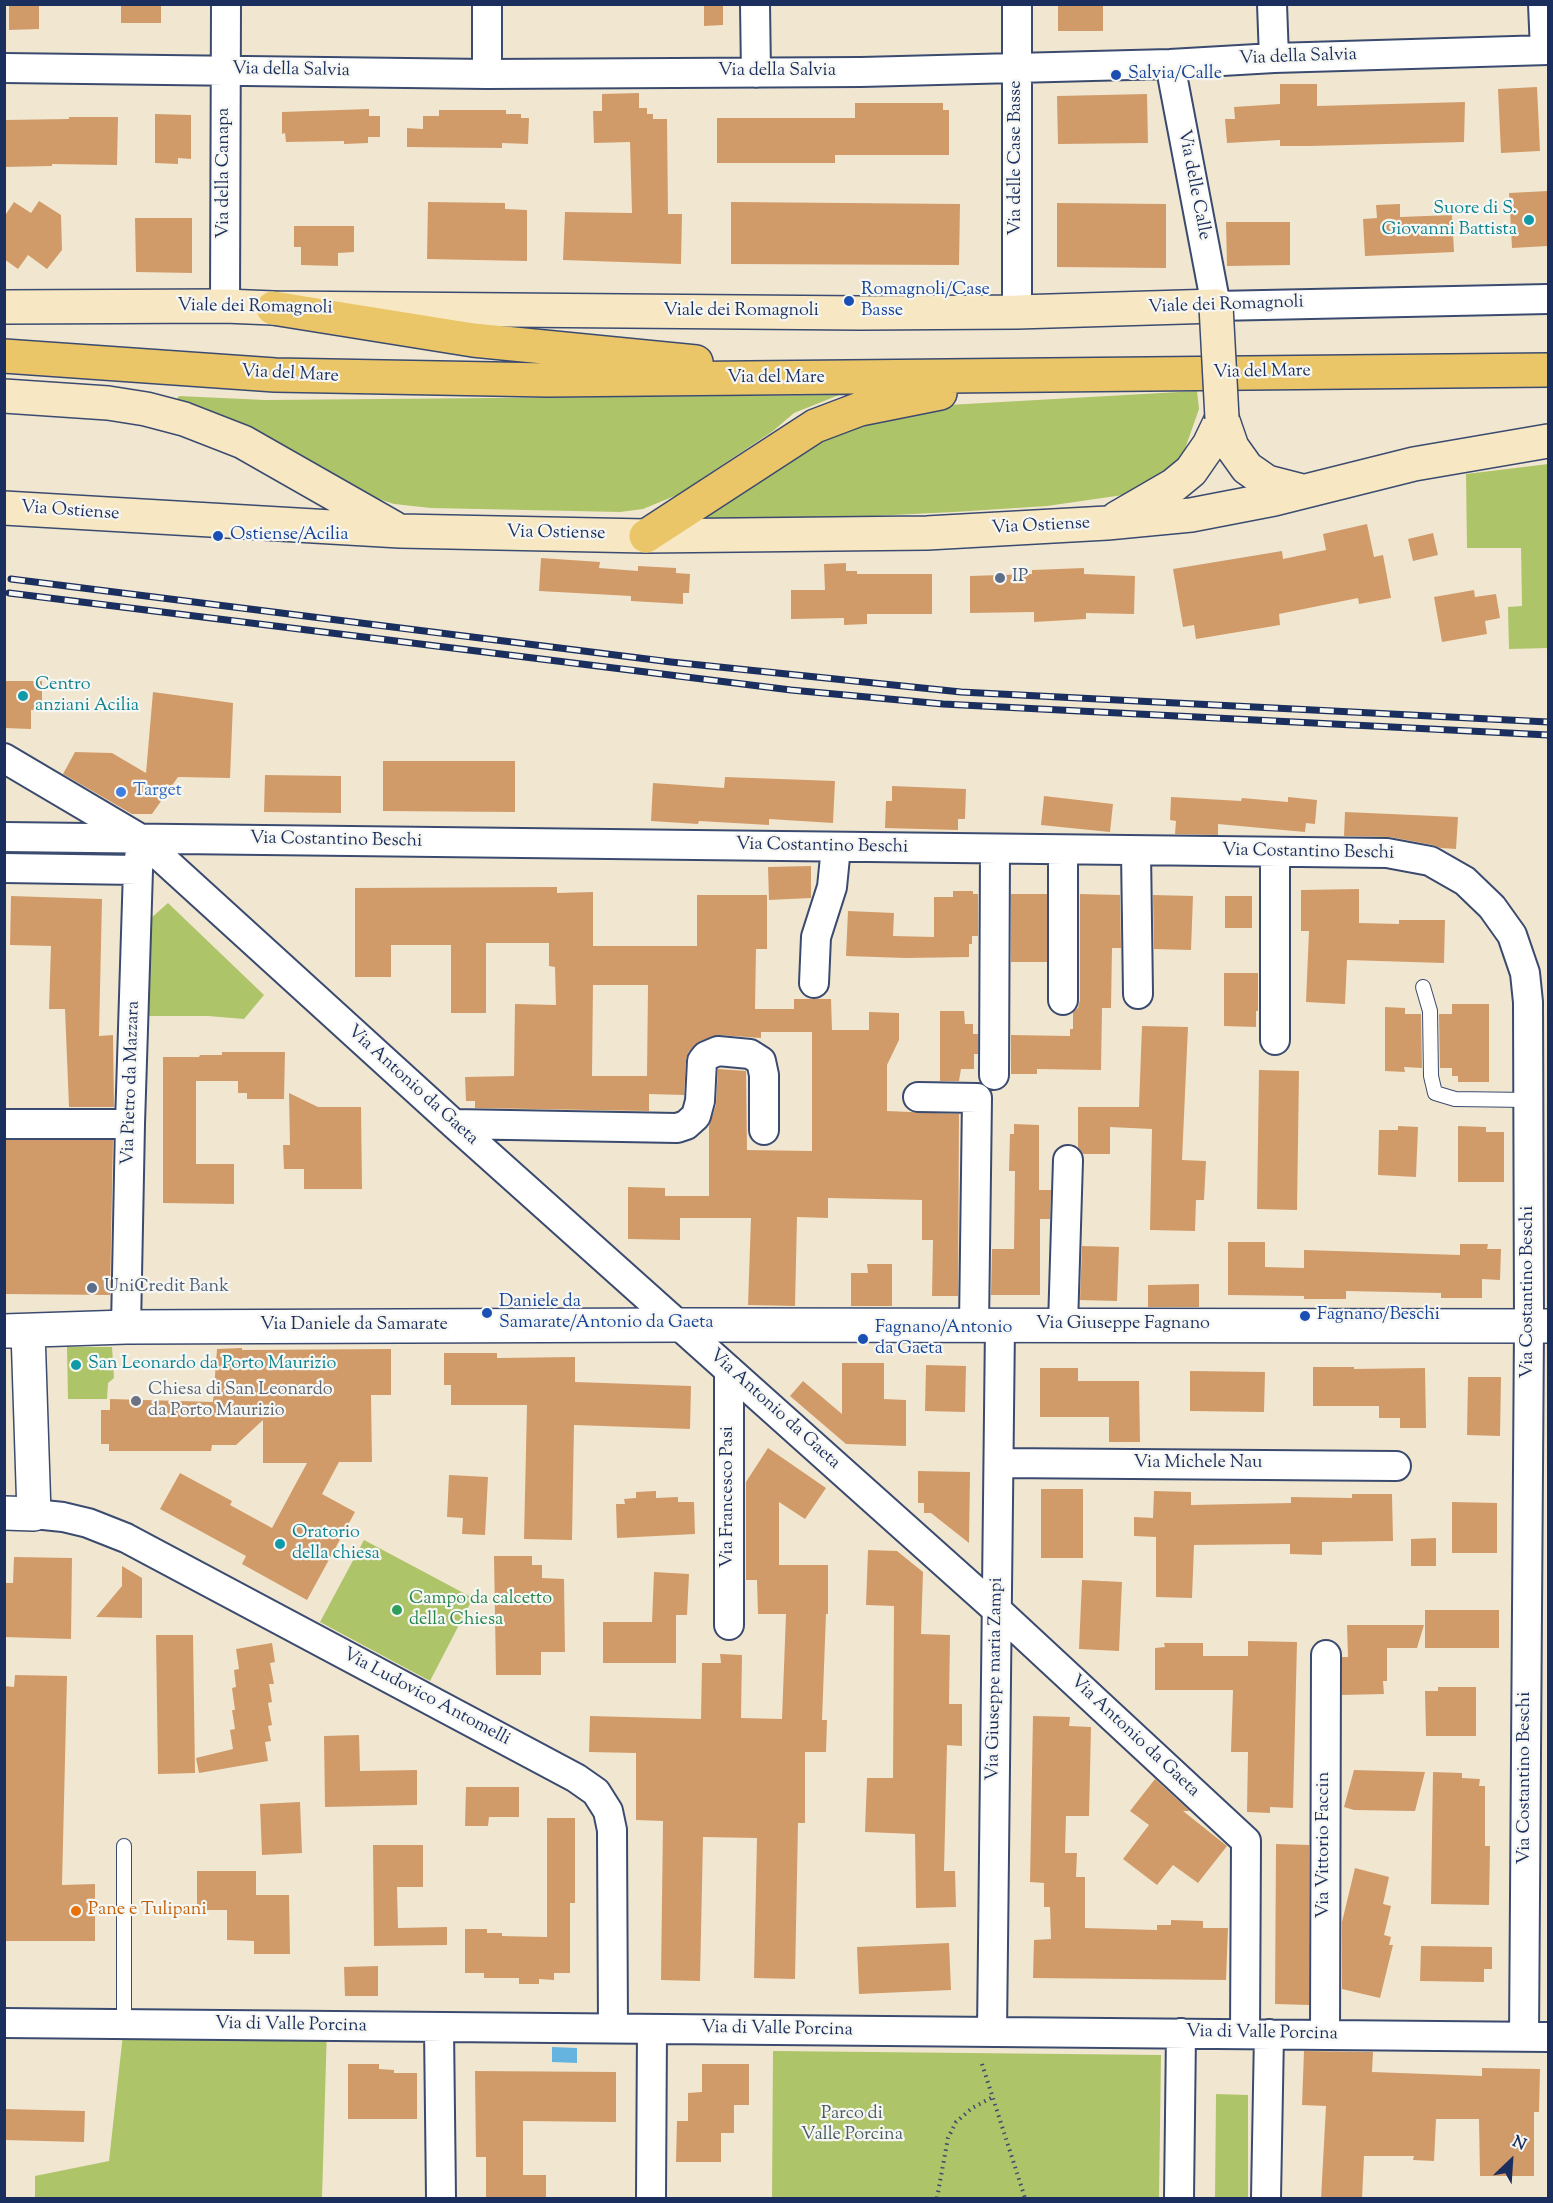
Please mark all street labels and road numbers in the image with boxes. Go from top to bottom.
street label: Via della Salvia [1239,45,1357,71]
street label: Via della Salvia [232,59,350,83]
street label: Via della Salvia [718,61,836,83]
street label: Via delle Case Basse [1006,80,1028,236]
street label: Via della Canapa [214,108,236,238]
street label: Via delle Calle [1172,128,1214,242]
street label: Viale dei Romagnoli [1148,292,1304,320]
street label: Viale dei Romagnoli [177,296,333,320]
street label: Viale dei Romagnoli [663,301,819,323]
street label: Via del Mare [1213,361,1311,385]
street label: Via del Mare [241,362,339,388]
street label: Via del Mare [727,368,825,390]
street label: Via Ostiense [20,498,120,526]
street label: Via Ostiense [991,514,1091,540]
street label: Via Ostiense [506,522,606,546]
street label: Via Costantino Beschi [250,829,422,853]
street label: Via Costantino Beschi [736,835,908,859]
street label: Via Costantino Beschi [1222,841,1394,865]
street label: Via Pietro da Mazzara [118,1000,146,1166]
street label: Via Antonio da Gaeta [342,1021,482,1151]
street label: Via Costantino Beschi [1518,1206,1540,1378]
street label: Via Giuseppe Fagnano [1036,1314,1210,1336]
street label: Via Daniele da Samarate [260,1315,448,1337]
street label: Via Antonio da Gaeta [704,1345,844,1475]
street label: Via Francesco Pasi [718,1426,740,1568]
street label: Via Michele Nau [1134,1453,1262,1475]
street label: Via Giuseppe maria Zampi [983,1577,1009,1781]
street label: Via Ludovico Antomelli [338,1645,514,1751]
street label: Via Antonio da Gaeta [1065,1671,1203,1803]
street label: Via Costantino Beschi [1515,1692,1537,1864]
street label: Via Vittorio Faccin [1314,1772,1336,1918]
street label: Via di Valle Porcina [215,2014,367,2038]
street label: Via di Valle Porcina [701,2018,853,2042]
street label: Via di Valle Porcina [1186,2022,1338,2046]

